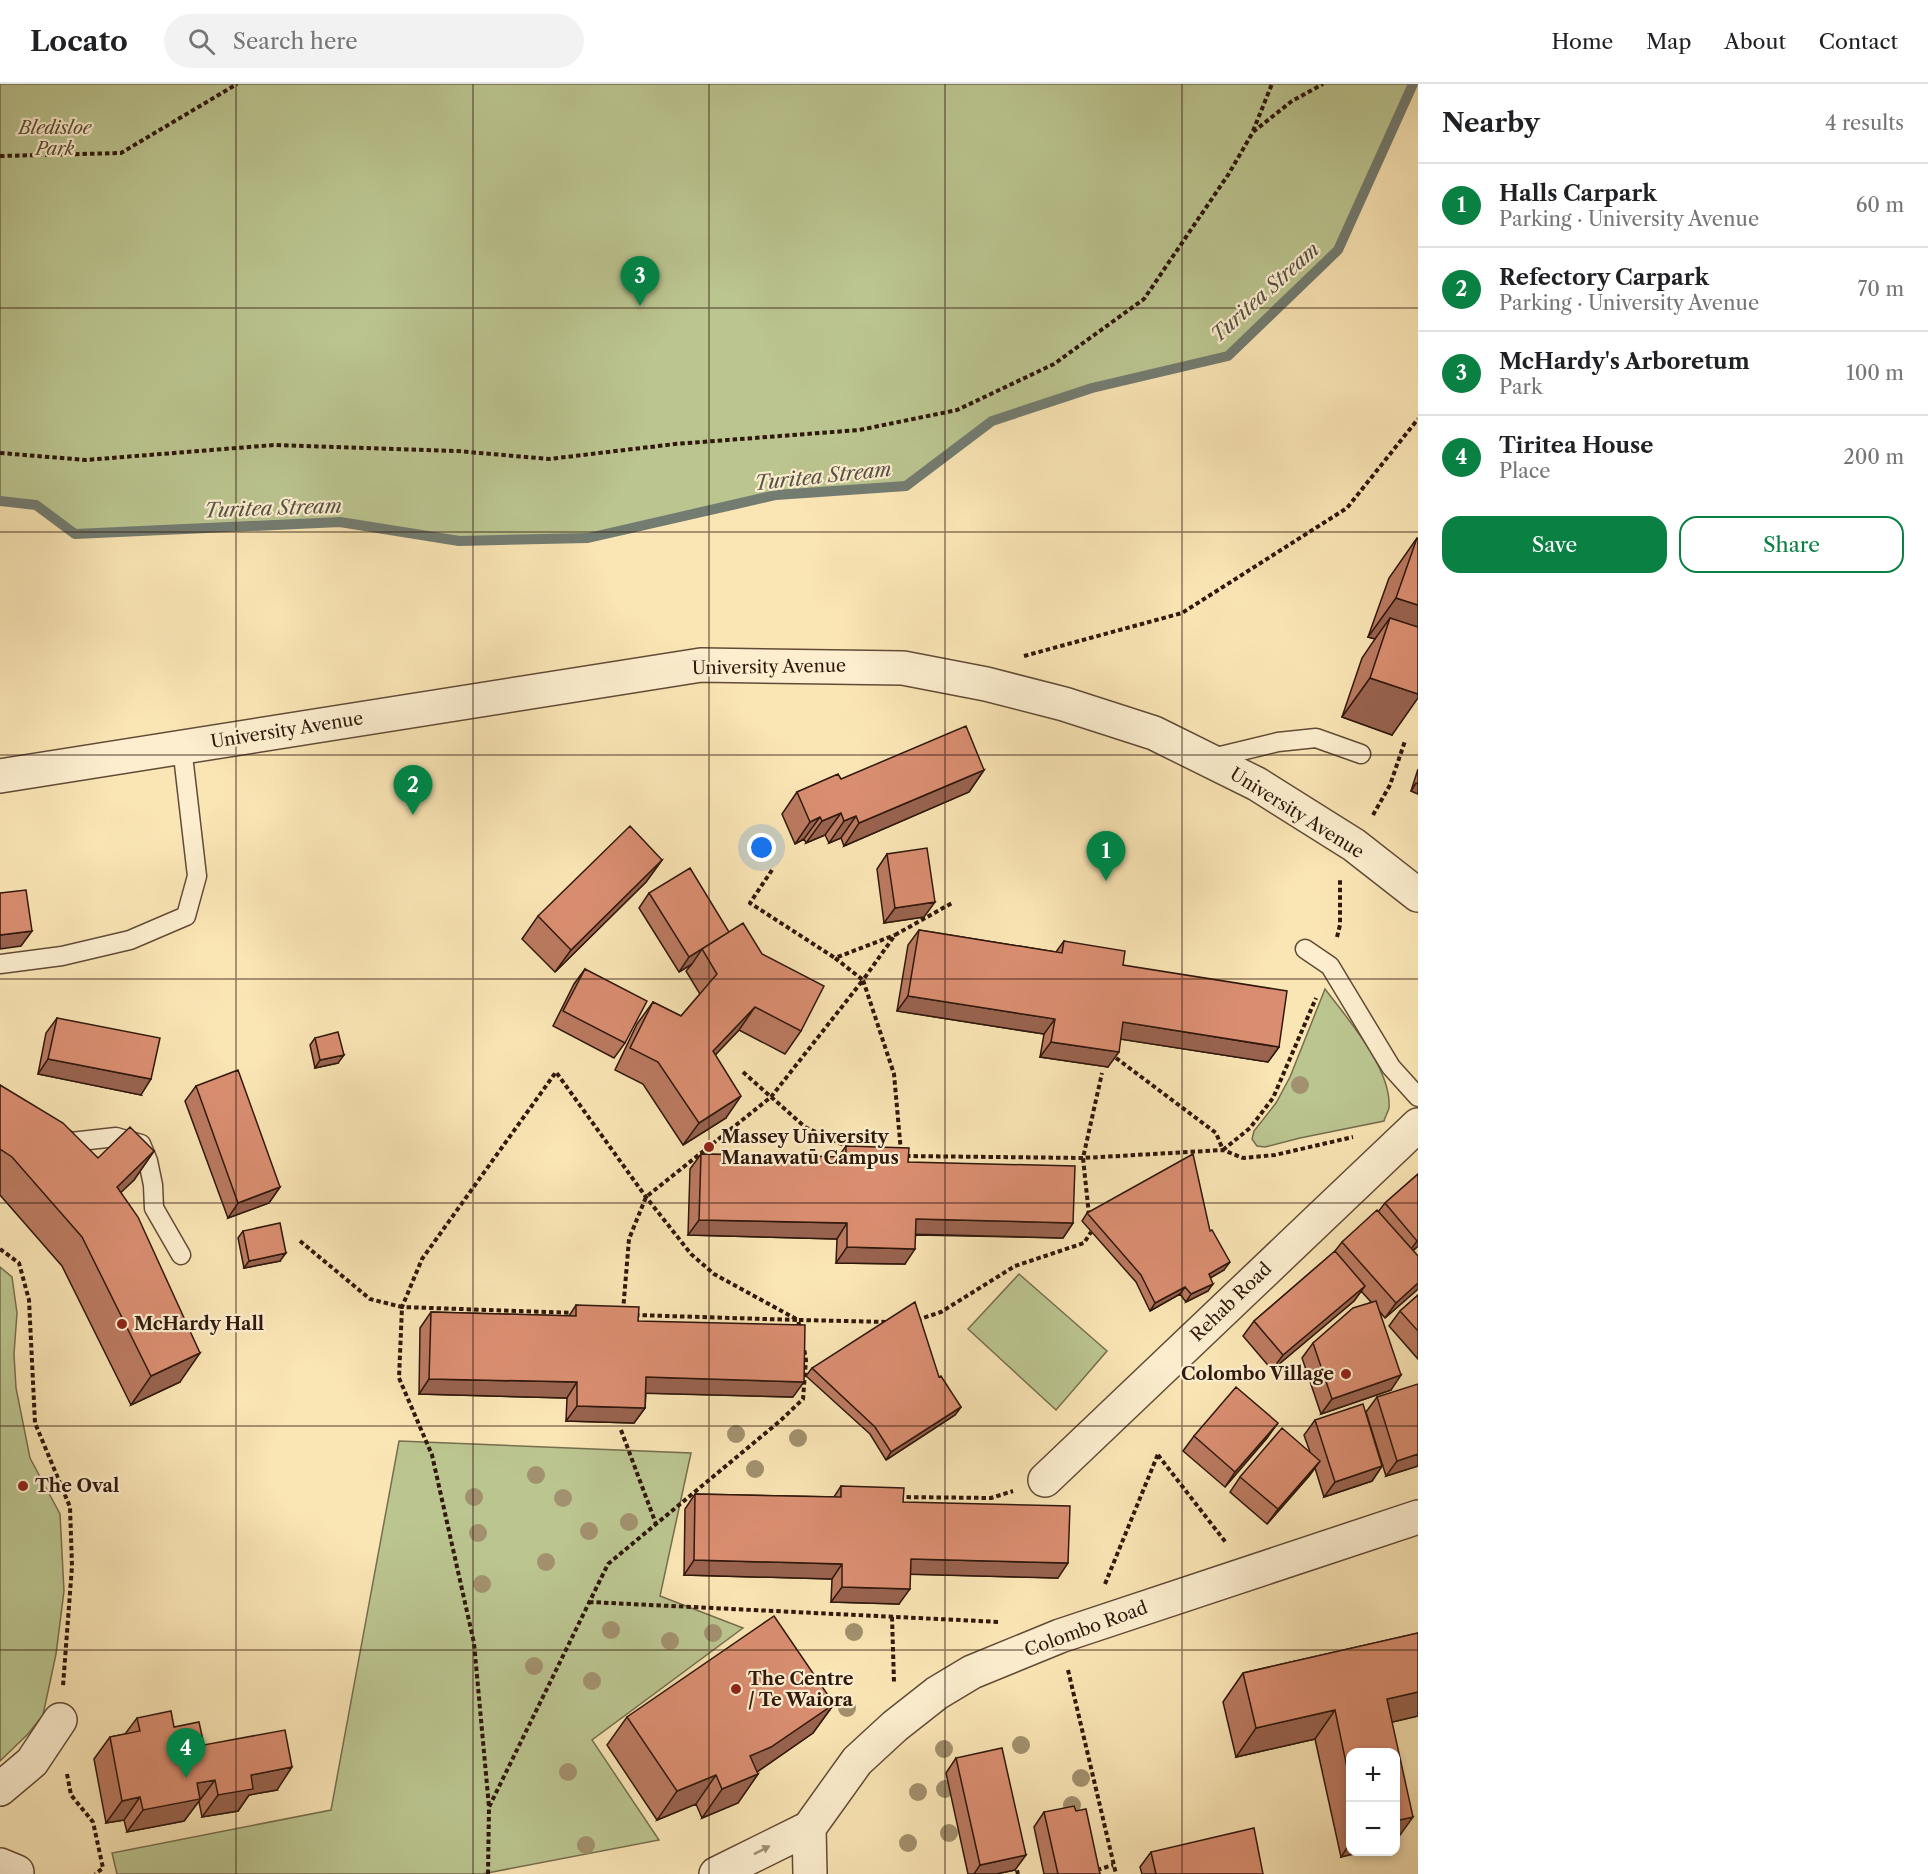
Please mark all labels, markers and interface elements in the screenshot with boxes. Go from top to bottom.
search box [164,14,584,68]
text: Locato [30,24,128,58]
icon: search [185,25,218,58]
text: Search here [233,28,358,55]
text: Home [1552,29,1613,54]
text: Map [1646,29,1691,54]
text: About [1724,29,1786,54]
text: Contact [1819,29,1898,54]
text: Nearby [1442,107,1540,139]
text: 4 results [1825,111,1904,135]
park label: Bledisloe Park [16,117,93,160]
text: Halls Carpark [1499,180,1657,207]
text: 1 [1457,193,1466,217]
text: 60 m [1856,193,1904,217]
text: Parking · University Avenue [1499,207,1759,231]
water label: Turitea Stream [1206,237,1324,347]
pin: 3 [620,256,660,306]
text: Refectory Carpark [1499,264,1709,291]
text: 2 [1456,277,1467,301]
text: 70 m [1858,277,1904,301]
text: Parking · University Avenue [1499,291,1759,315]
text: McHardy's Arboretum [1499,348,1750,375]
text: 3 [1456,361,1467,385]
text: 100 m [1846,361,1904,385]
text: Park [1499,375,1542,399]
text: Tiritea House [1499,432,1653,459]
text: 4 [1456,445,1467,469]
text: 200 m [1843,445,1904,469]
water label: Turitea Stream [753,457,893,495]
text: Place [1499,459,1550,483]
water label: Turitea Stream [204,494,342,522]
button: Save [1442,516,1667,573]
button: Share [1679,516,1904,573]
street label: University Avenue [692,655,846,679]
street label: University Avenue [209,707,365,753]
street label: University Avenue [1226,763,1368,863]
pin: 2 [394,766,432,815]
pin: 1 [1086,832,1126,881]
your location [747,833,776,862]
place label: Massey University Manawatū Campus [721,1126,899,1169]
marker: Massey University Manawatū Campus [702,1140,716,1154]
street label: Rehab Road [1186,1258,1276,1346]
place label: McHardy Hall [134,1313,264,1335]
marker: McHardy Hall [115,1317,129,1331]
place label: Colombo Village [1181,1363,1334,1385]
marker: Colombo Village [1339,1367,1353,1381]
place label: The Oval [35,1475,119,1497]
marker: The Oval [16,1479,30,1493]
street label: Colombo Road [1022,1597,1151,1661]
place label: The Centre / Te Waiora [748,1668,854,1711]
marker: The Centre / Te Waiora [729,1682,743,1696]
pin: 4 [166,1728,206,1778]
map controls [1346,1748,1400,1856]
button: + [1346,1748,1400,1802]
button: − [1346,1802,1400,1856]
one-way arrow [753,1846,771,1856]

